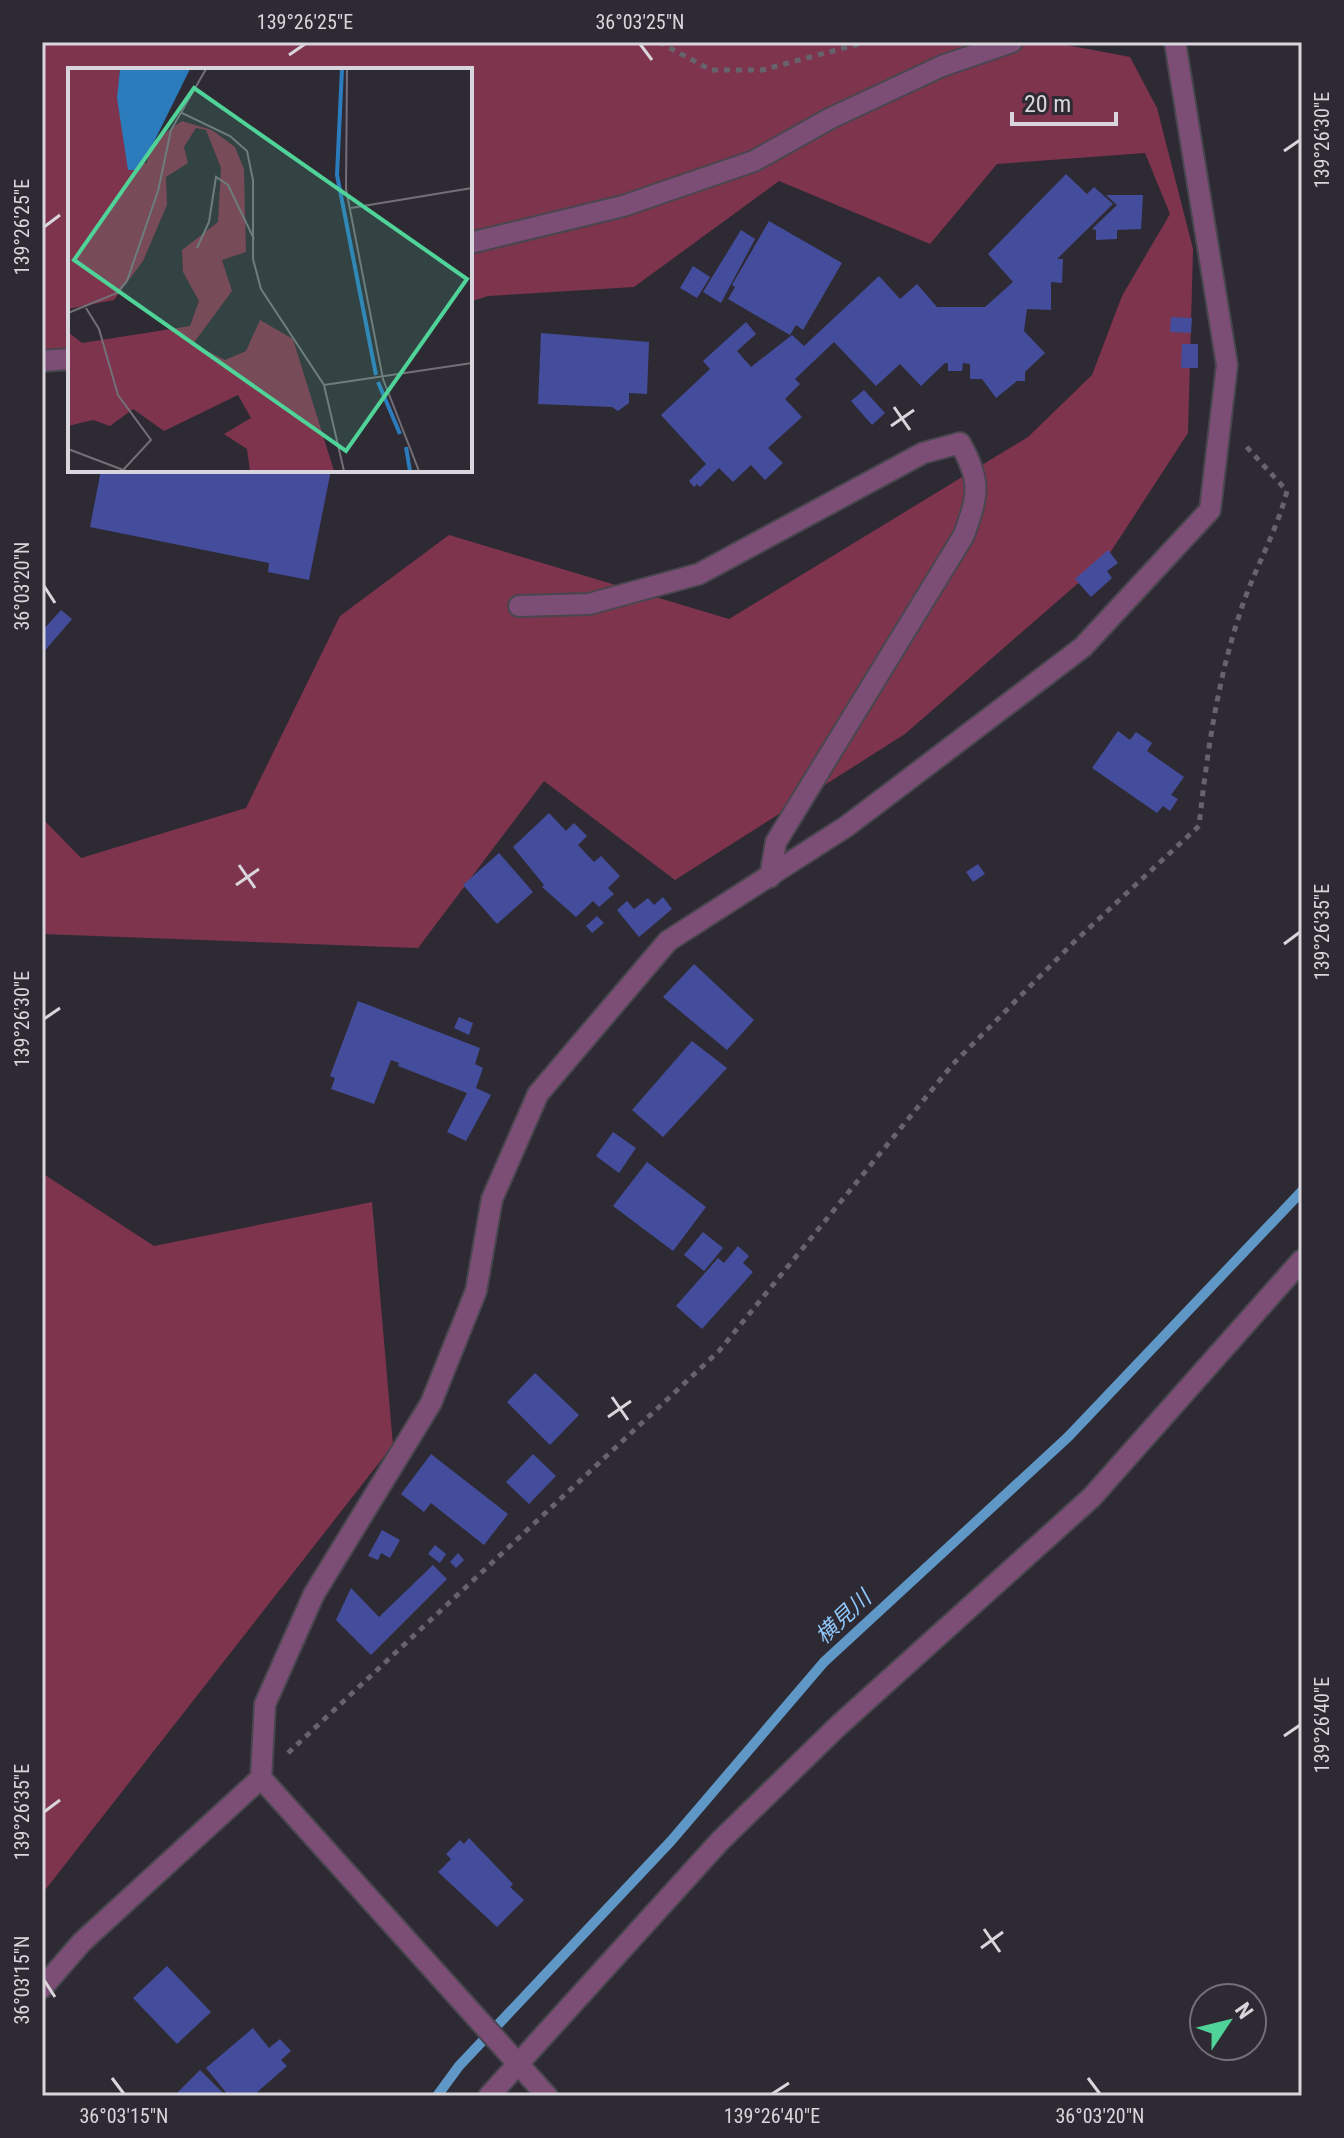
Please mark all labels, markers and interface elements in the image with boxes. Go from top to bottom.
text: 139°26'25"E [257,10,353,34]
text: 36°03'25"N [595,10,685,34]
inset map [68,68,472,472]
scale bar [1012,76,1116,126]
text: 20 m [1024,90,1071,118]
text: 139°26'30"E [1310,92,1334,188]
text: 139°26'25"E [10,179,34,275]
text: 36°03'20"N [10,541,34,631]
text: 139°26'35"E [1310,884,1334,980]
text: 139°26'30"E [10,971,34,1067]
water label: 横見川 [810,1584,877,1649]
text: 139°26'40"E [1310,1677,1334,1773]
text: 139°26'35"E [10,1764,34,1860]
text: 36°03'15"N [10,1935,34,2025]
north arrow [1188,1982,1268,2062]
text: N [1230,1998,1258,2024]
text: 36°03'15"N [79,2104,169,2128]
text: 139°26'40"E [724,2104,820,2128]
text: 36°03'20"N [1055,2104,1145,2128]

